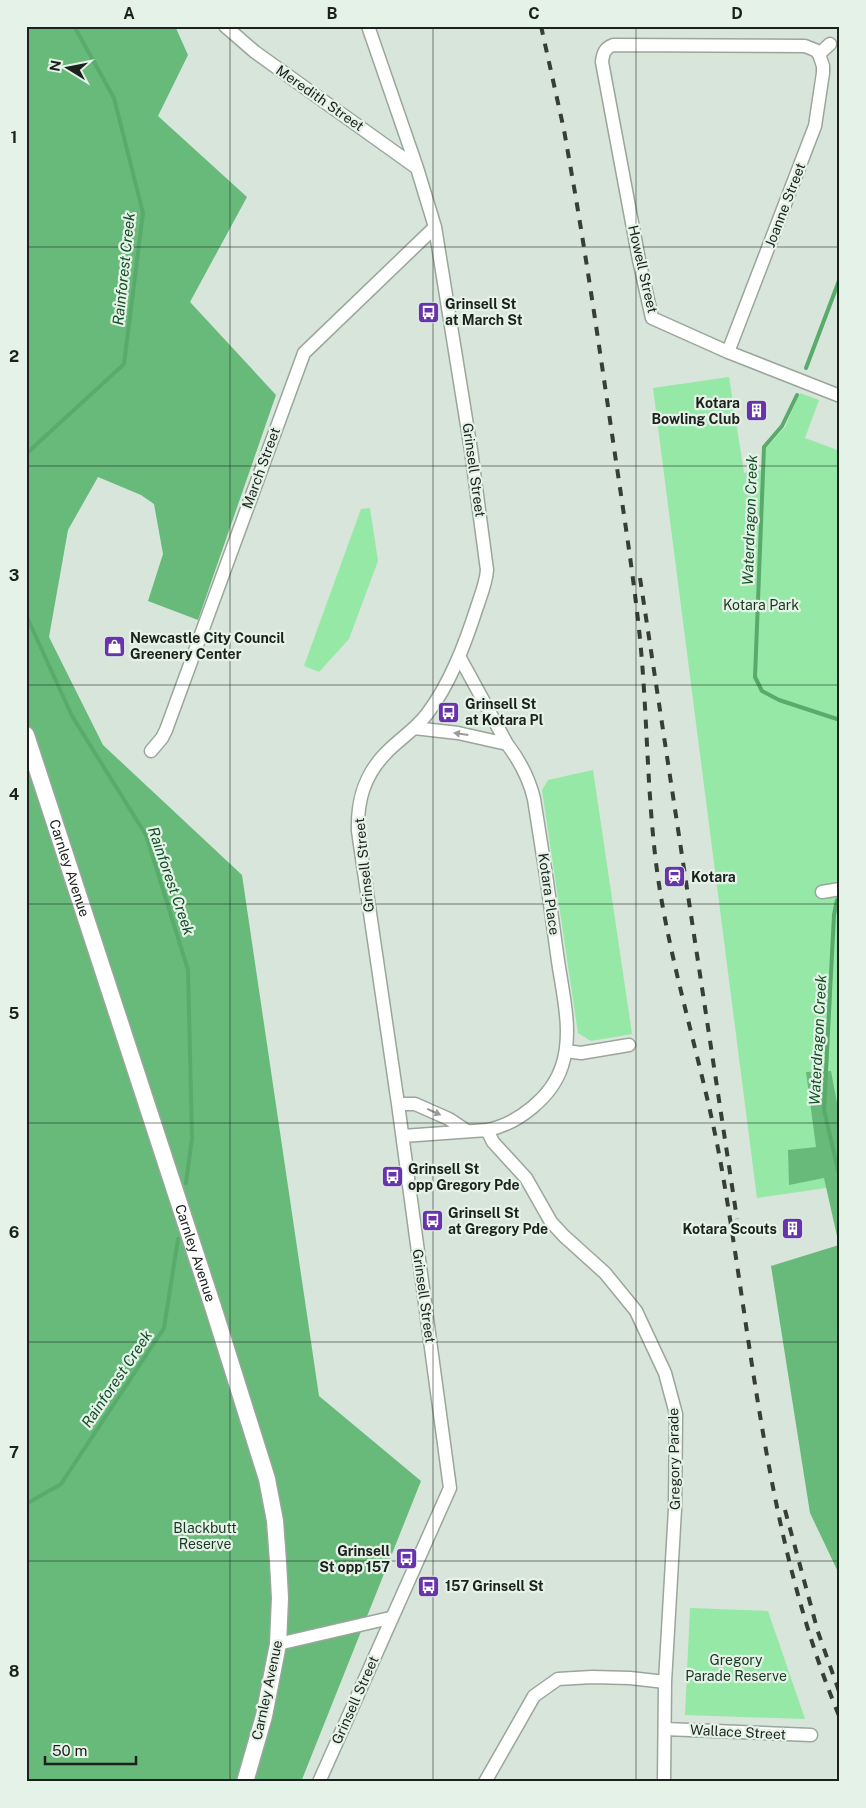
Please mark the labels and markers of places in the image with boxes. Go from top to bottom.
place label: Grinsell St at March St [445,296,523,328]
bus stop icon: Grinsell St at March St [417,300,441,324]
place label: Kotara Bowling Club [651,395,740,427]
building icon: Kotara Bowling Club [744,399,768,423]
place label: Newcastle City Council Greenery Center [130,630,285,662]
shop icon: Newcastle City Council Greenery Center [102,634,126,658]
place label: Grinsell St at Kotara Pl [465,696,544,728]
bus stop icon: Grinsell St at Kotara Pl [437,700,461,724]
station icon: Kotara [663,865,687,889]
place label: Kotara [691,869,736,885]
place label: Grinsell St opp Gregory Pde [408,1161,520,1193]
bus stop icon: Grinsell St opp Gregory Pde [380,1165,404,1189]
place label: Grinsell St at Gregory Pde [448,1205,548,1237]
bus stop icon: Grinsell St at Gregory Pde [420,1209,444,1233]
building icon: Kotara Scouts [781,1217,805,1241]
place label: Kotara Scouts [682,1221,777,1237]
place label: Grinsell St opp 157 [319,1543,390,1575]
bus stop icon: Grinsell St opp 157 [394,1547,418,1571]
bus stop icon: 157 Grinsell St [417,1574,441,1598]
place label: 157 Grinsell St [445,1578,544,1594]

